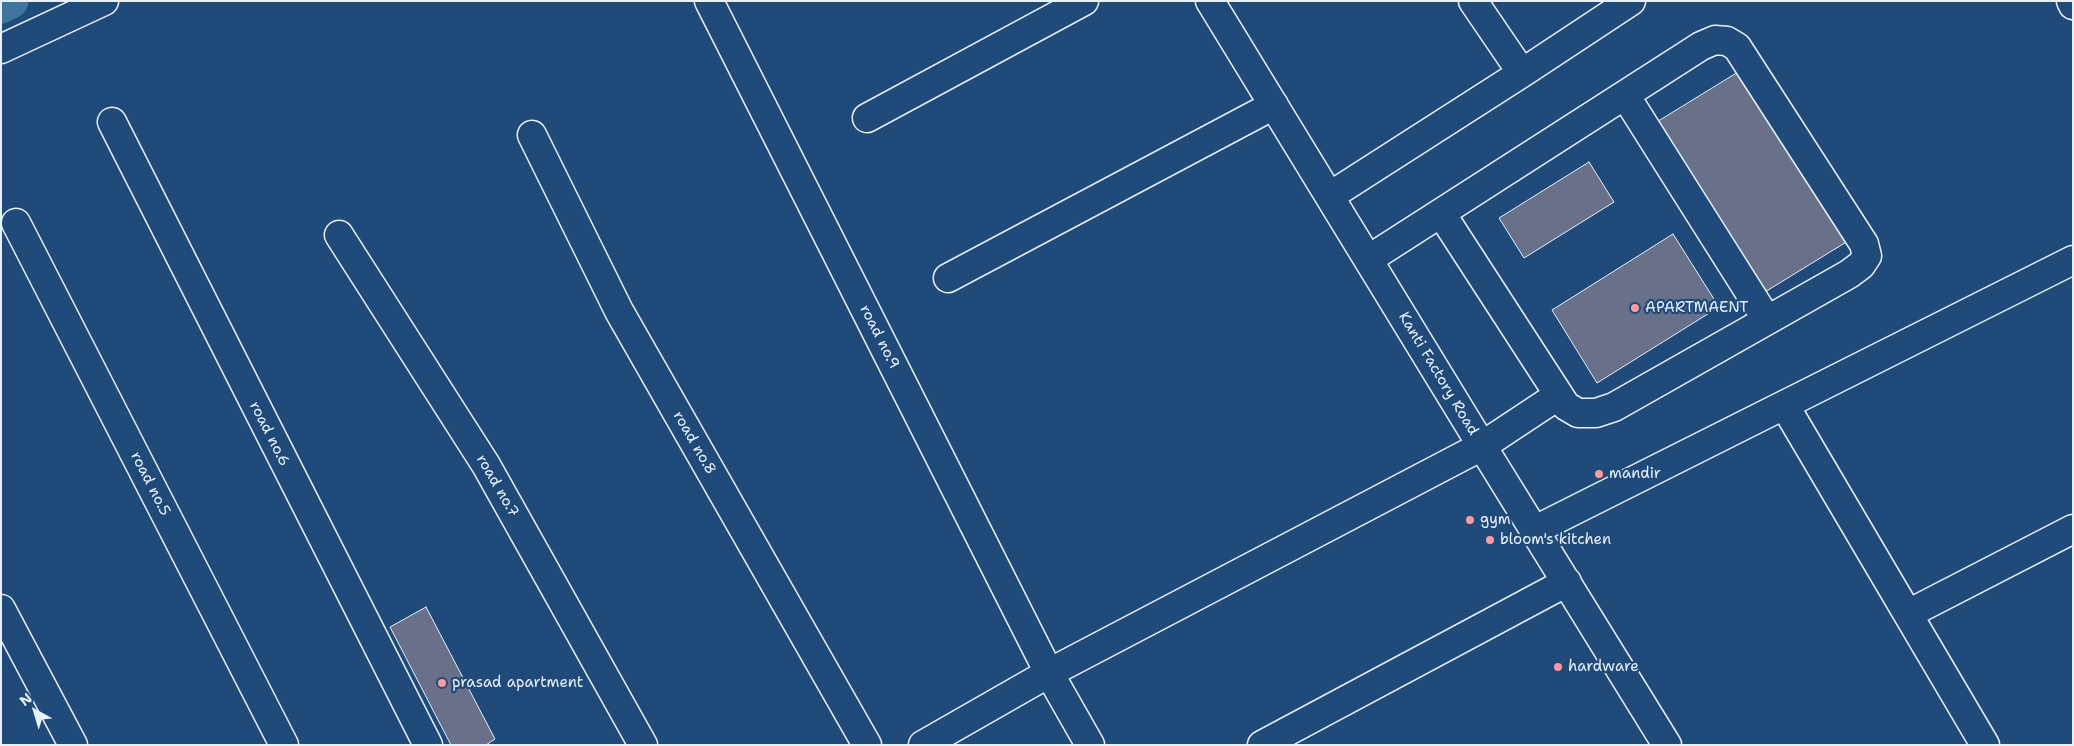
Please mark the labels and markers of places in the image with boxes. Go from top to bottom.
place label: APARTMAENT [1645,299,1749,317]
marker: APARTMAENT [1629,302,1641,314]
place label: mandir [1609,465,1661,483]
marker: mandir [1593,468,1605,480]
place label: gym [1480,511,1511,529]
marker: gym [1464,514,1476,526]
place label: bloom's kitchen [1500,531,1611,549]
marker: bloom's kitchen [1484,534,1496,546]
place label: hardware [1568,658,1639,676]
marker: hardware [1552,661,1564,673]
place label: prasad apartment [452,674,583,692]
marker: prasad apartment [436,677,448,689]

